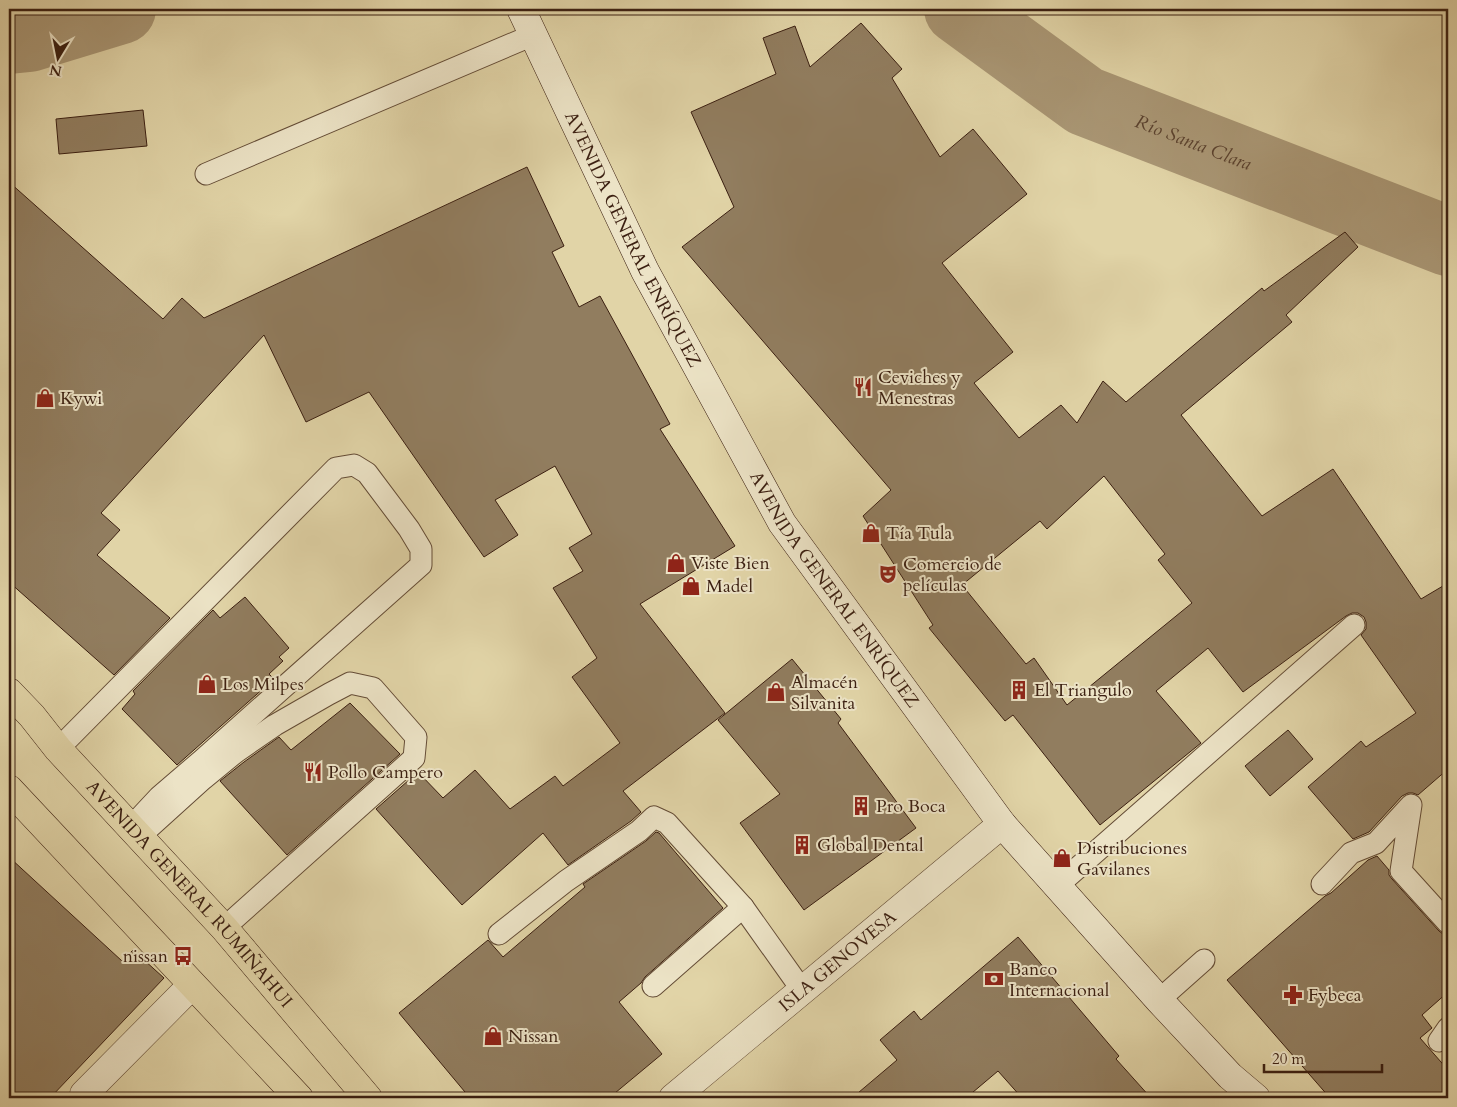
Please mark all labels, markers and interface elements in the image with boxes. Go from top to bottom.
north arrow [32,32,82,82]
text: N [48,60,63,81]
street label: AVENIDA GENERAL ENRÍQUEZ [559,107,707,372]
water label: Río Santa Clara [1131,109,1256,177]
place label: Ceviches y Menestras [878,365,961,411]
restaurant icon: Ceviches y Menestras [852,376,874,398]
place label: Kywi [60,386,102,411]
shop icon: Kywi [34,387,56,409]
street label: AVENIDA GENERAL ENRÍQUEZ [744,467,925,713]
place label: Tía Tula [886,521,953,546]
shop icon: Tía Tula [860,522,882,544]
place label: Viste Bien [691,551,770,576]
shop icon: Viste Bien [665,552,687,574]
place label: Comercio de películas [903,552,1002,598]
theatre icon: Comercio de películas [877,563,899,585]
place label: Madel [706,574,753,599]
shop icon: Madel [680,575,702,597]
place label: Almacén Silvanita [791,670,859,716]
place label: Los Milpes [222,672,304,697]
shop icon: Los Milpes [196,673,218,695]
place label: El Triangulo [1034,678,1132,703]
building icon: El Triangulo [1008,679,1030,701]
shop icon: Almacén Silvanita [765,681,787,703]
place label: Pollo Campero [328,760,443,785]
restaurant icon: Pollo Campero [302,761,324,783]
street label: AVENIDA GENERAL RUMIÑAHUI [81,775,299,1013]
place label: Pro Boca [876,794,946,819]
building icon: Pro Boca [850,795,872,817]
place label: Global Dental [817,833,924,858]
building icon: Global Dental [791,834,813,856]
place label: Distribuciones Gavilanes [1077,836,1187,882]
shop icon: Distribuciones Gavilanes [1051,847,1073,869]
street label: ISLA GENOVESA [773,905,902,1017]
place label: nissan [123,944,169,969]
bus stop icon: nissan [172,945,194,967]
place label: Banco Internacional [1009,957,1110,1003]
bank icon: Banco Internacional [983,968,1005,990]
place label: Fybeca [1308,983,1362,1008]
pharmacy icon: Fybeca [1282,984,1304,1006]
place label: Nissan [508,1024,559,1049]
shop icon: Nissan [482,1025,504,1047]
scale bar [1264,1042,1382,1074]
text: 20 m [1272,1049,1304,1069]

